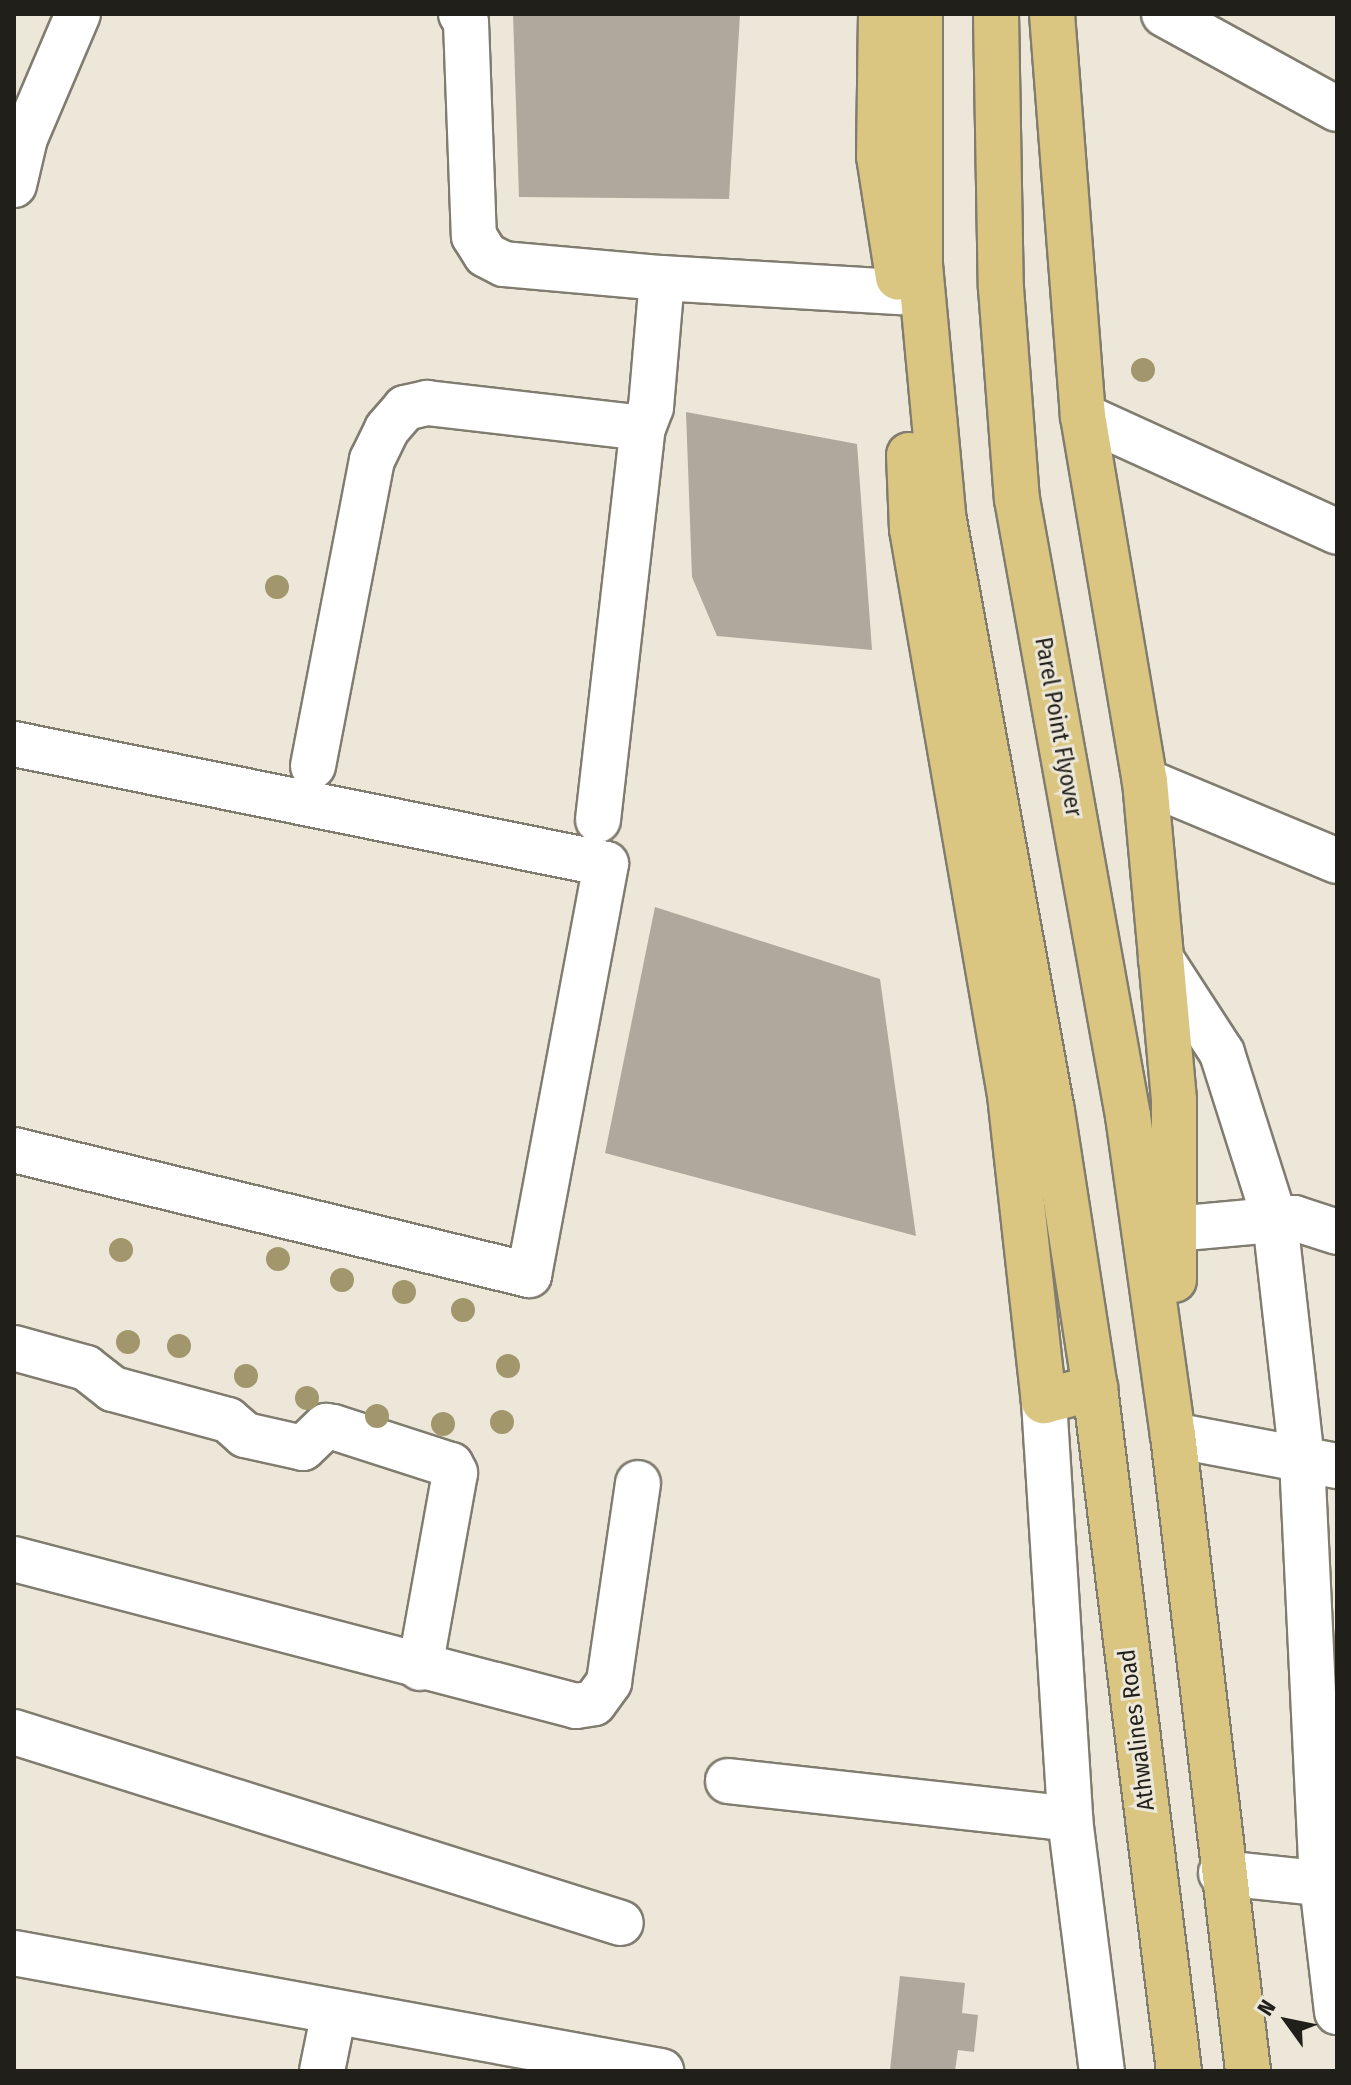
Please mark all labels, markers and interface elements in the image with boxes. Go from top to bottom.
street label: Parel Point Flyover [1028,635,1088,819]
street label: Athwalines Road [1113,1648,1161,1812]
north arrow [1247,1981,1327,2061]
text: N [1252,1995,1281,2021]

